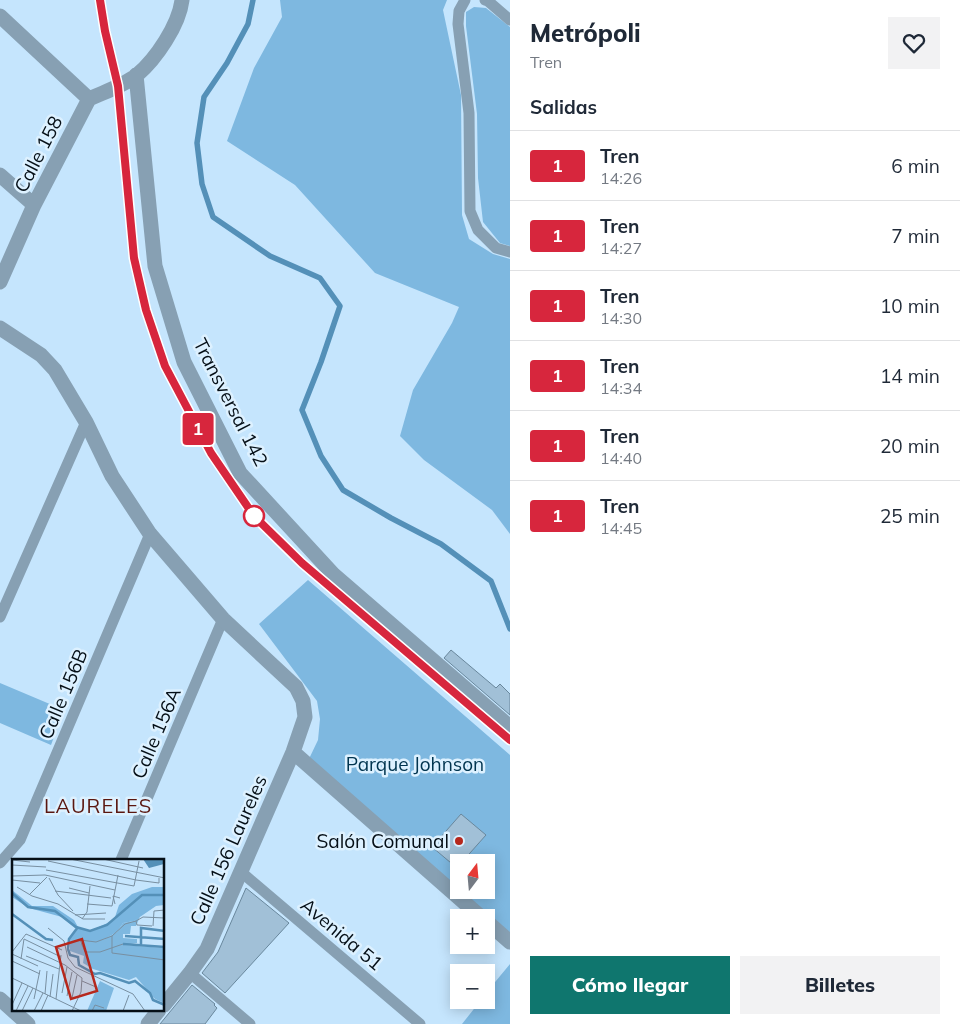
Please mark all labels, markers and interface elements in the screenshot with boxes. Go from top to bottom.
button: heart [888,17,940,69]
text: Metrópoli [530,18,641,48]
text: Tren [530,52,562,72]
text: Salidas [530,95,597,119]
street label: Calle 158 [9,112,67,196]
text: Tren [600,144,639,168]
text: 1 [552,154,563,177]
text: 6 min [891,154,940,178]
text: 14:26 [600,168,642,188]
text: Tren [600,214,639,238]
text: 1 [552,224,563,247]
text: 7 min [891,224,940,248]
text: 14:27 [600,238,642,258]
text: Tren [600,284,639,308]
text: 1 [552,294,563,317]
text: 10 min [880,294,940,318]
text: 14:30 [600,308,642,328]
street label: Transversal 142 [189,334,273,470]
text: Tren [600,354,639,378]
text: 1 [552,364,563,387]
text: 14 min [880,364,940,388]
text: 14:34 [600,378,642,398]
line badge: 1 [182,413,214,445]
text: Tren [600,424,639,448]
text: 1 [552,434,563,457]
text: 20 min [880,434,940,458]
text: 14:40 [600,448,642,468]
text: Tren [600,494,639,518]
text: 1 [552,504,563,527]
text: 25 min [880,504,940,528]
unlabelled marker [243,505,265,527]
text: 14:45 [600,518,642,538]
street label: Calle 156B [33,645,93,743]
street label: Calle 156A [126,684,186,782]
park label: Parque Johnson [346,752,484,776]
street label: Calle 156 Laureles [184,771,272,929]
district label: LAURELES [44,793,152,818]
place label: Salón Comunal [316,829,449,853]
marker: Salón Comunal [453,835,465,847]
north arrow [450,854,495,899]
map controls [450,854,495,1009]
inset map [12,859,165,1012]
street label: Avenida 51 [296,893,388,975]
button: + [450,909,495,954]
button: Cómo llegar [530,956,730,1014]
button: Billetes [740,956,940,1014]
button: − [450,964,495,1009]

